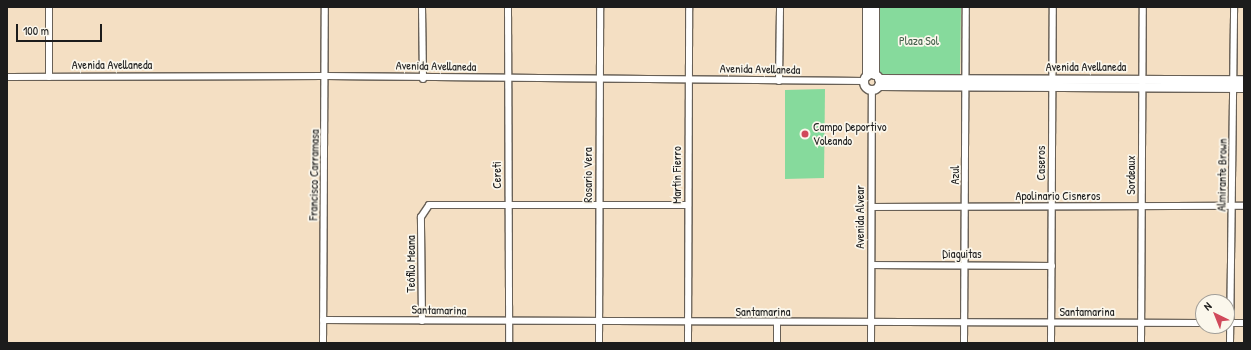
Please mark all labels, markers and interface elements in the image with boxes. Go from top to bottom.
scale bar [18,16,104,42]
text: 100 m [23,22,49,39]
park label: Plaza Sol [899,34,939,48]
street label: Avenida Avellaneda [72,58,152,72]
street label: Avenida Avellaneda [396,58,476,74]
street label: Avenida Avellaneda [1046,60,1126,74]
street label: Avenida Avellaneda [720,61,800,77]
place label: Campo Deportivo Voleando [813,120,887,148]
street label: Francisco Carramasa [306,129,322,221]
marker: Campo Deportivo Voleando [800,129,810,139]
street label: Almirante Brown [1214,138,1230,212]
street label: Martín Fierro [670,146,684,204]
street label: Caseros [1034,146,1048,180]
street label: Rosario Vera [581,147,595,203]
street label: Sordeaux [1124,155,1138,195]
street label: Cereti [490,161,504,189]
street label: Azul [948,166,962,184]
street label: Avenida Alvear [853,185,867,249]
street label: Apolinario Cisneros [1016,189,1100,203]
street label: Teófilo Meana [404,235,418,293]
street label: Diaguitas [942,247,982,261]
north arrow [1195,294,1235,334]
text: N [1201,299,1214,313]
street label: Santamarina [411,302,467,318]
street label: Santamarina [736,305,790,319]
street label: Santamarina [1060,305,1114,319]

